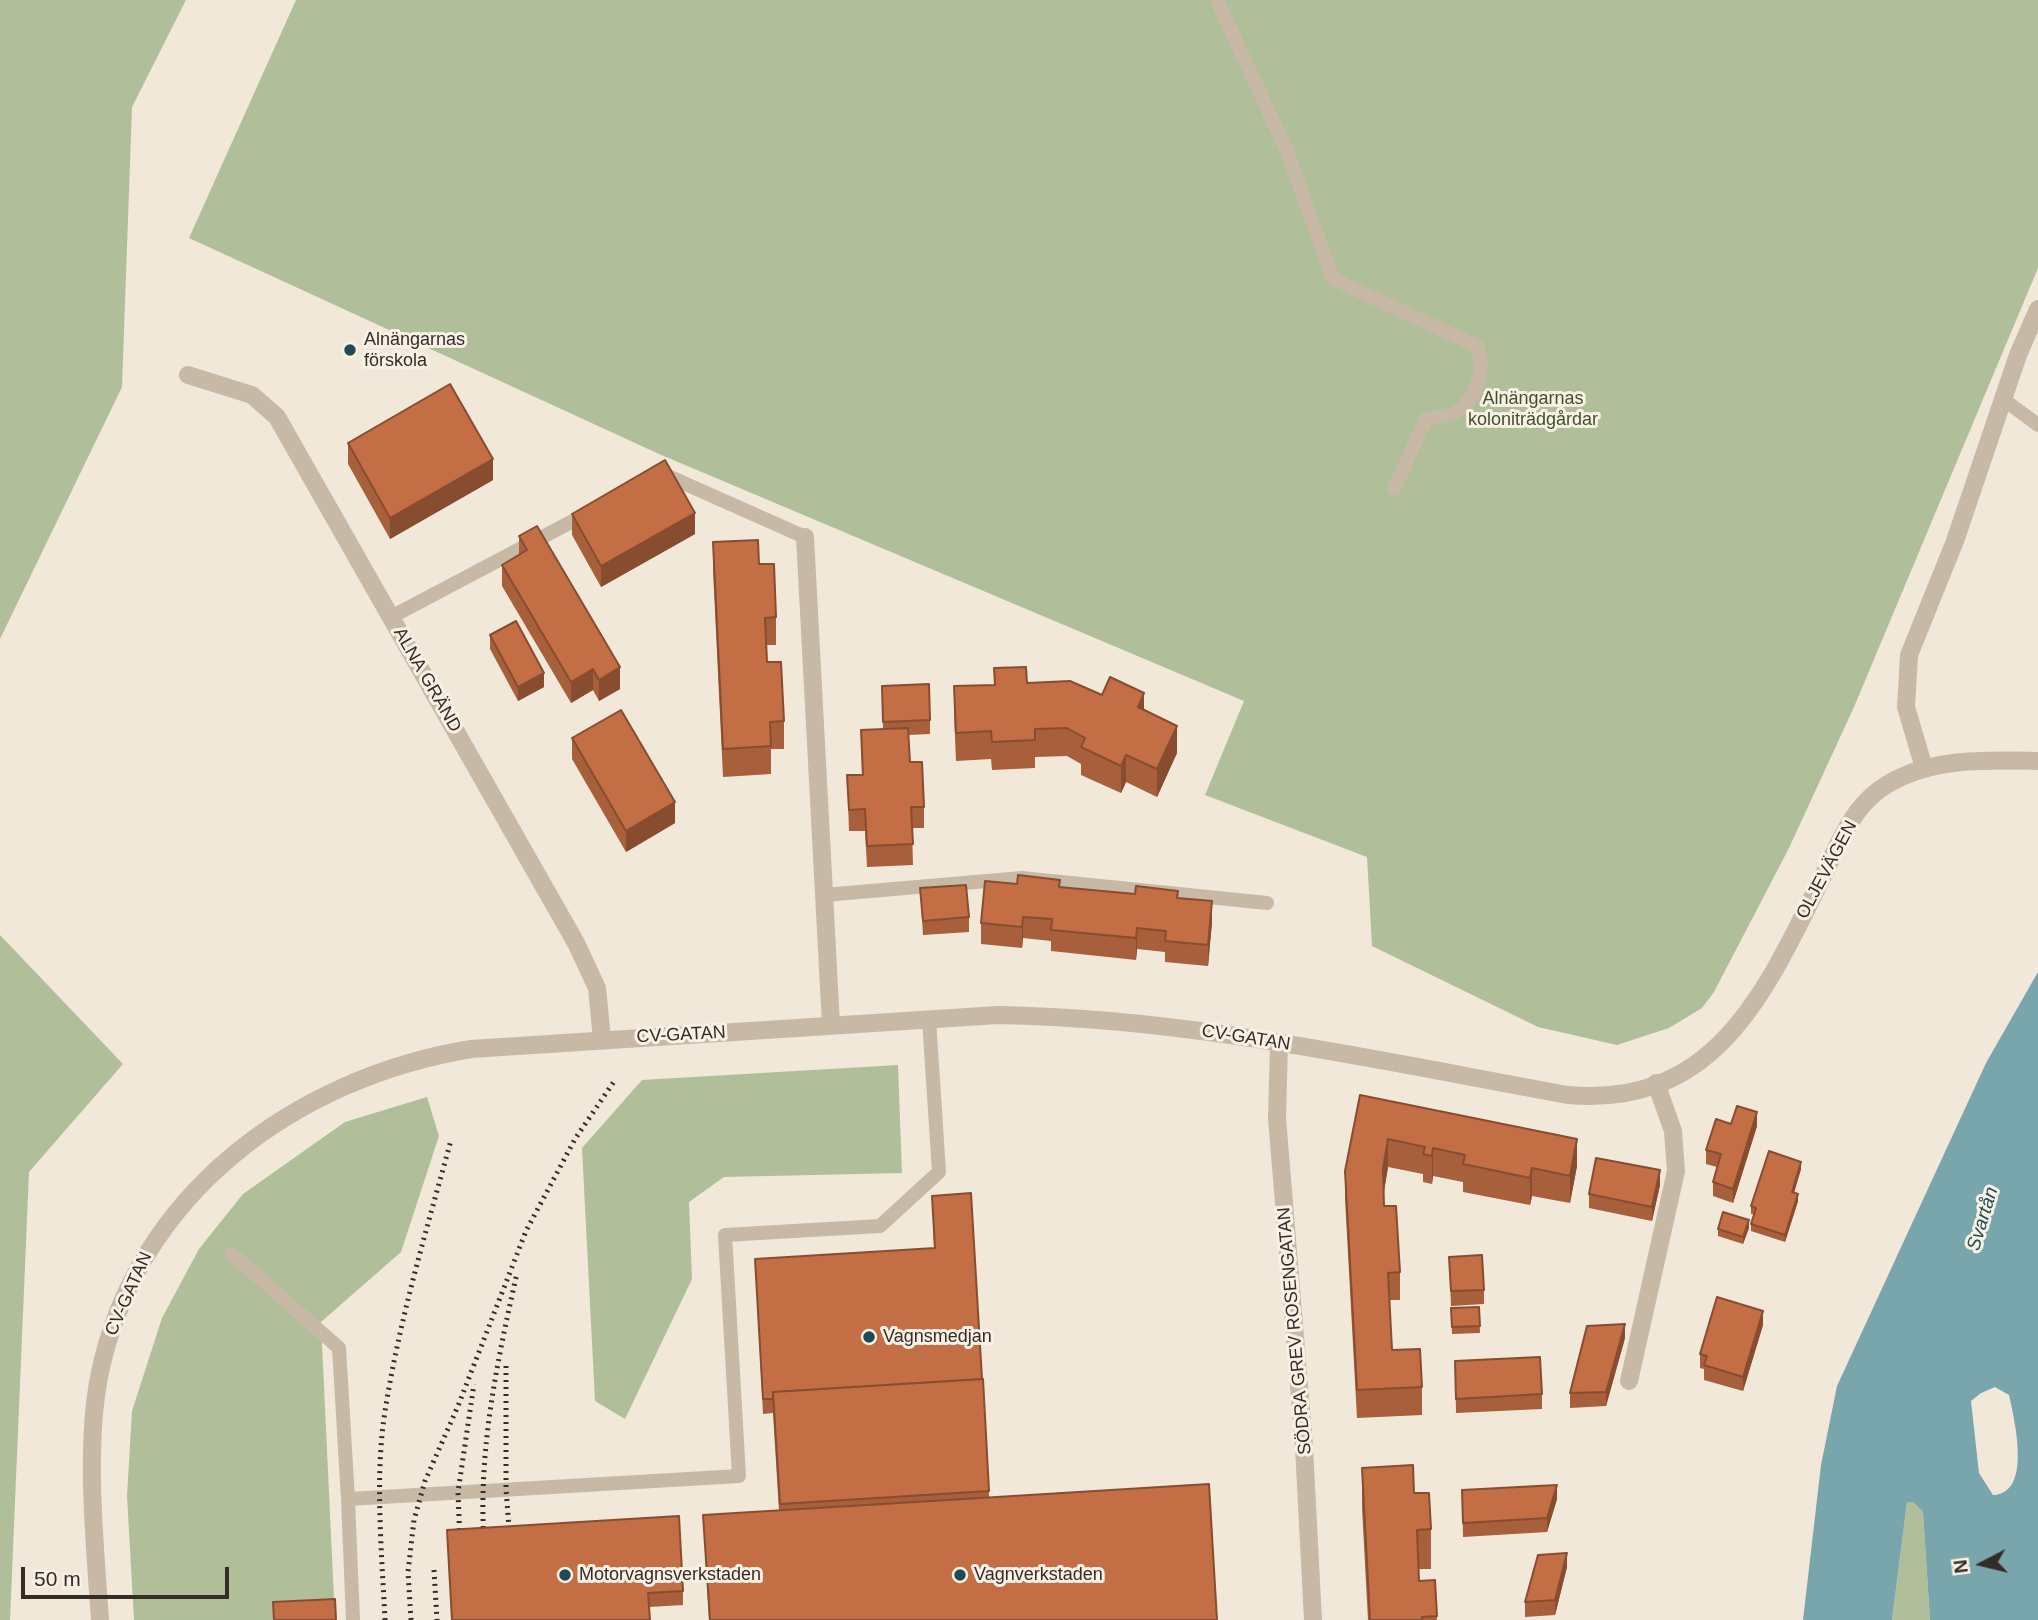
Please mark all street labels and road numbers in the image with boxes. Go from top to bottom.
street label: ALNA GRÄND [388,624,466,736]
street label: OLJEVÄGEN [1792,817,1862,923]
street label: CV-GATAN [1200,1020,1292,1056]
street label: CV-GATAN [636,1022,726,1048]
street label: SÖDRA GREV ROSENGATAN [1273,1206,1317,1456]
street label: CV-GATAN [101,1249,157,1339]

